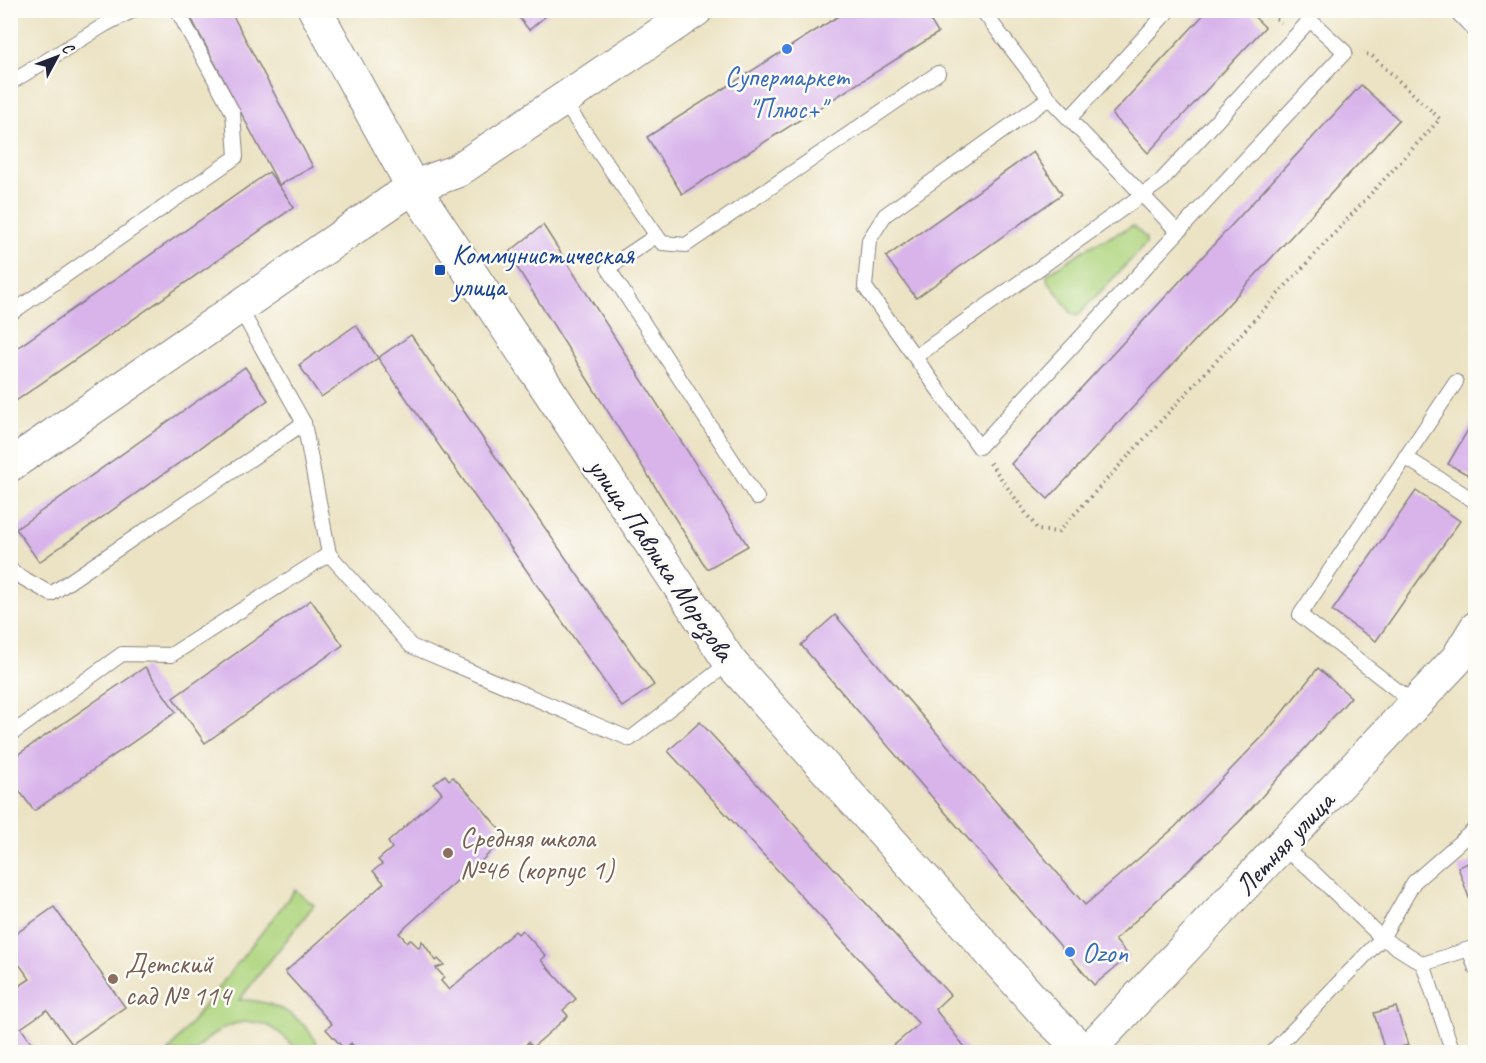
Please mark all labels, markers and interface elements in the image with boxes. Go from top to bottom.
north arrow [27,27,87,87]
text: С [57,38,79,59]
marker: Супермаркет "Плюс+" [780,42,794,56]
place label: Супермаркет "Плюс+" [724,59,851,126]
place label: Коммунистическая улица [450,237,635,304]
marker: Коммунистическая улица [433,263,447,277]
street label: улица Павлика Морозова [579,449,743,669]
street label: Летняя улица [1227,782,1343,903]
place label: Средняя школа №46 (корпус 1) [460,820,615,887]
marker: Средняя школа №46 (корпус 1) [441,846,455,860]
place label: Ozon [1082,935,1128,970]
marker: Ozon [1063,945,1077,959]
place label: Детский сад № 114 [125,946,233,1013]
marker: Детский сад № 114 [106,972,120,986]

